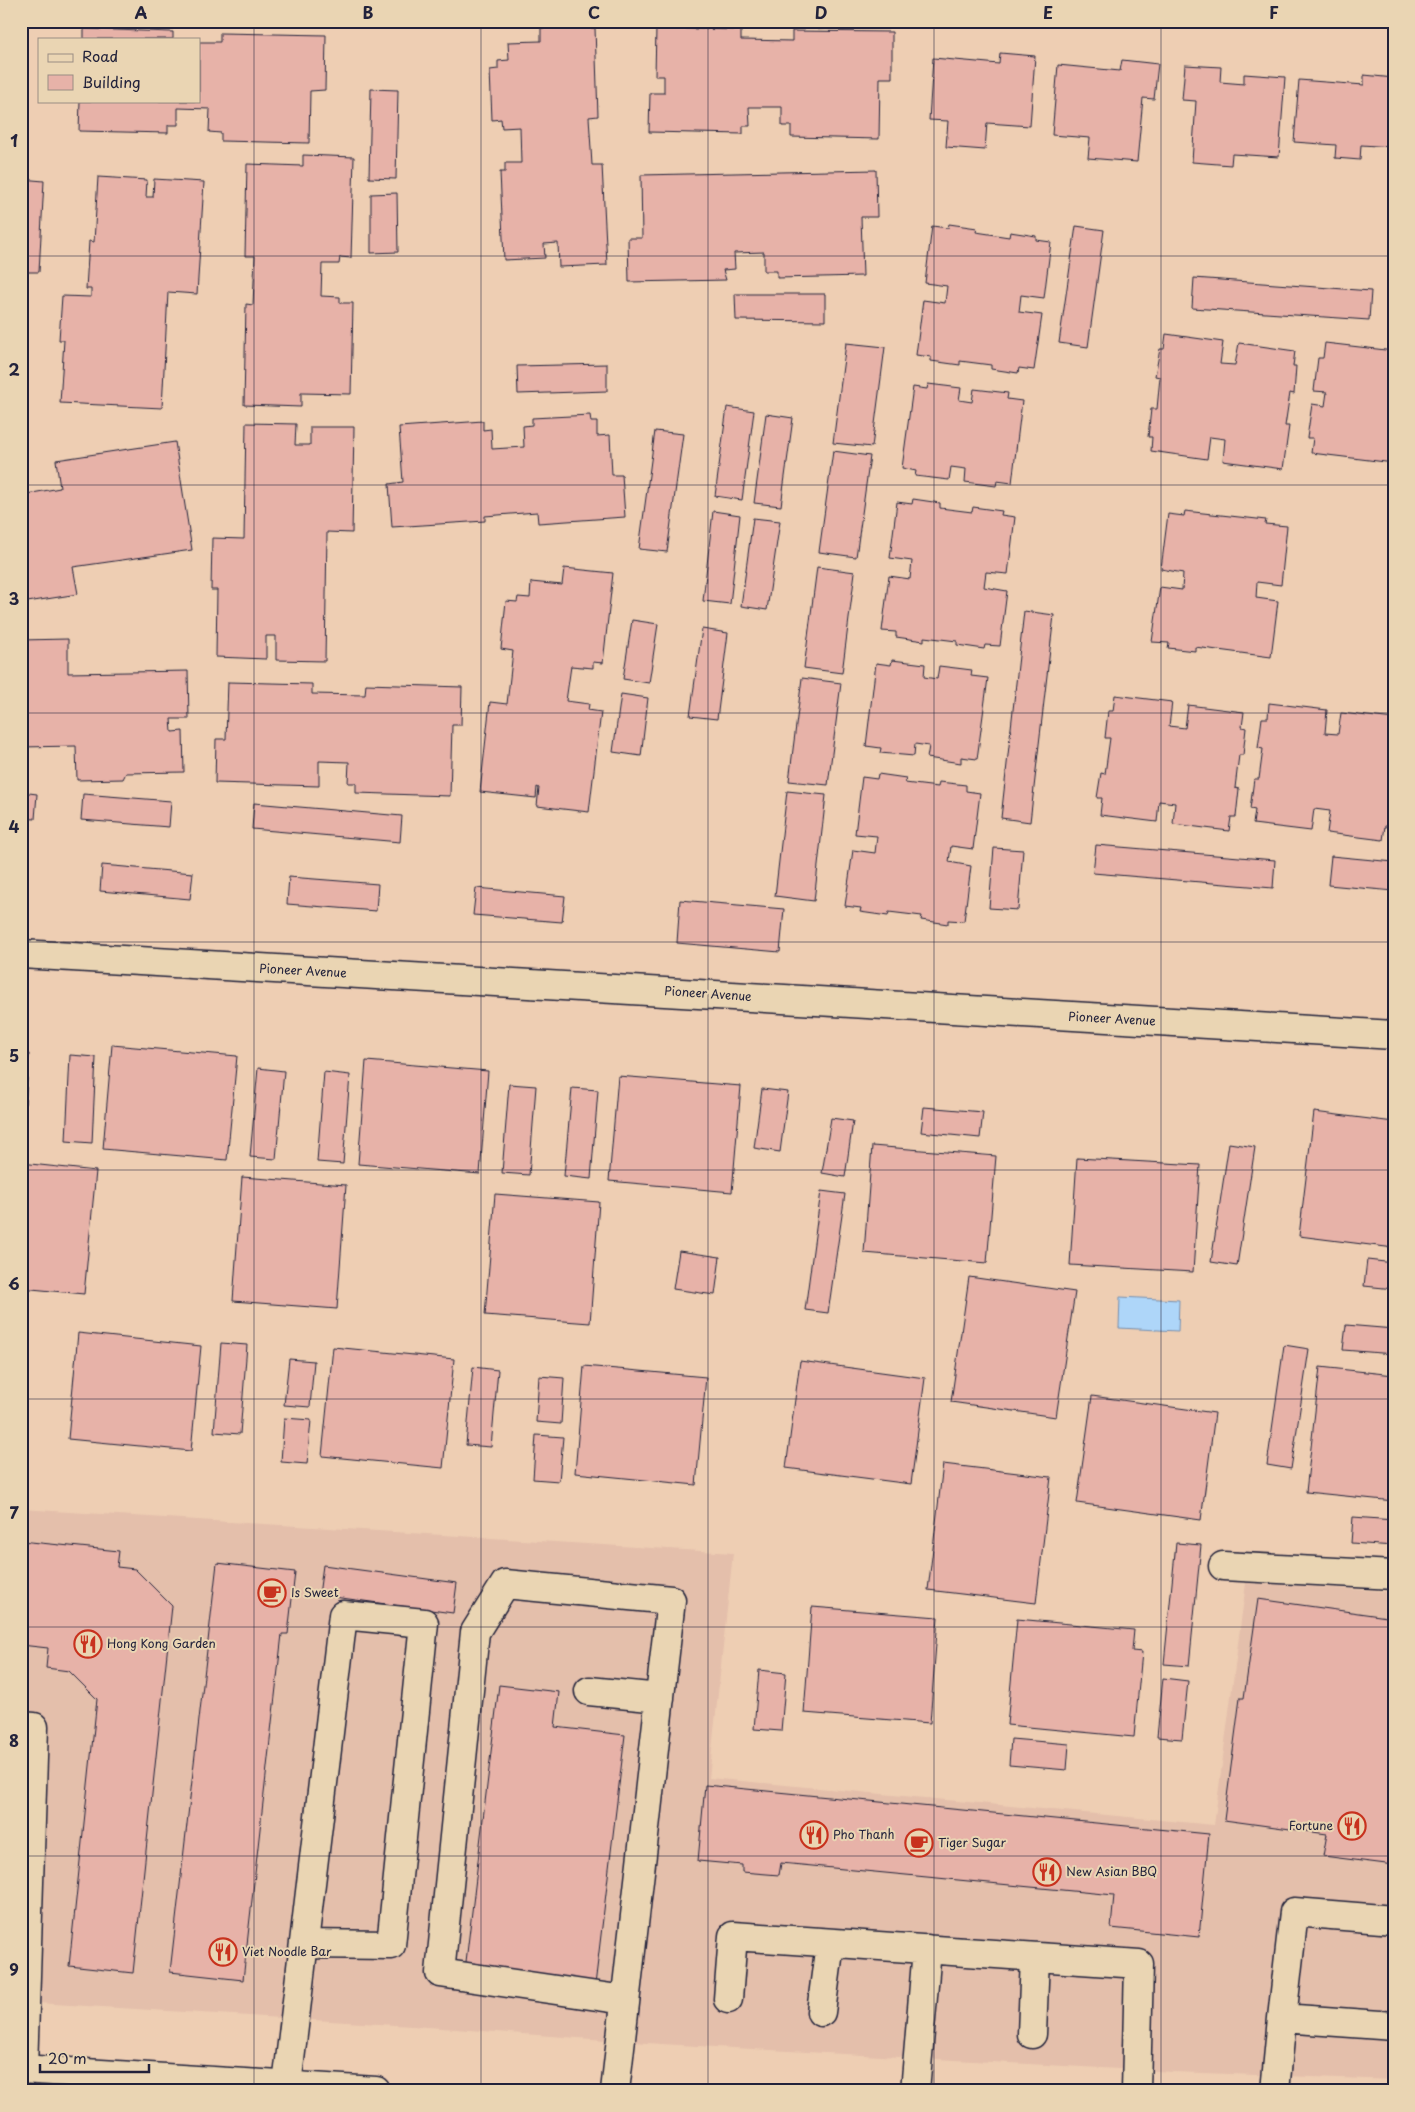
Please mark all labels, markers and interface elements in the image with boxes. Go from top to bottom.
text: A [135,0,148,24]
text: B [363,0,374,24]
text: C [588,0,600,24]
text: D [815,0,827,24]
text: E [1043,0,1053,24]
text: F [1269,0,1279,24]
legend [38,38,200,102]
text: Road [82,44,118,67]
text: Building [82,70,141,93]
text: 1 [10,128,18,152]
text: 2 [8,357,20,381]
text: 3 [9,586,19,610]
text: 4 [9,814,20,838]
street label: Pioneer Avenue [259,959,348,981]
street label: Pioneer Avenue [664,981,753,1005]
street label: Pioneer Avenue [1068,1007,1157,1029]
text: 5 [9,1043,19,1067]
text: 6 [8,1271,20,1295]
text: 7 [9,1500,19,1524]
cafe icon: Is Sweet [257,1578,287,1608]
place label: Is Sweet [291,1583,339,1601]
restaurant icon: Hong Kong Garden [73,1629,103,1659]
place label: Hong Kong Garden [107,1634,216,1652]
text: 8 [9,1728,19,1752]
restaurant icon: Fortune [1337,1811,1367,1841]
place label: Fortune [1289,1816,1333,1834]
restaurant icon: Pho Thanh [799,1820,829,1850]
place label: Pho Thanh [833,1825,895,1843]
cafe icon: Tiger Sugar [904,1828,934,1858]
place label: Tiger Sugar [938,1833,1007,1851]
restaurant icon: New Asian BBQ [1032,1857,1062,1887]
place label: New Asian BBQ [1066,1862,1157,1880]
restaurant icon: Viet Noodle Bar [208,1937,238,1967]
place label: Viet Noodle Bar [242,1942,332,1960]
text: 9 [9,1957,19,1981]
scale bar [40,2042,149,2074]
text: 20 m [48,2046,87,2069]

